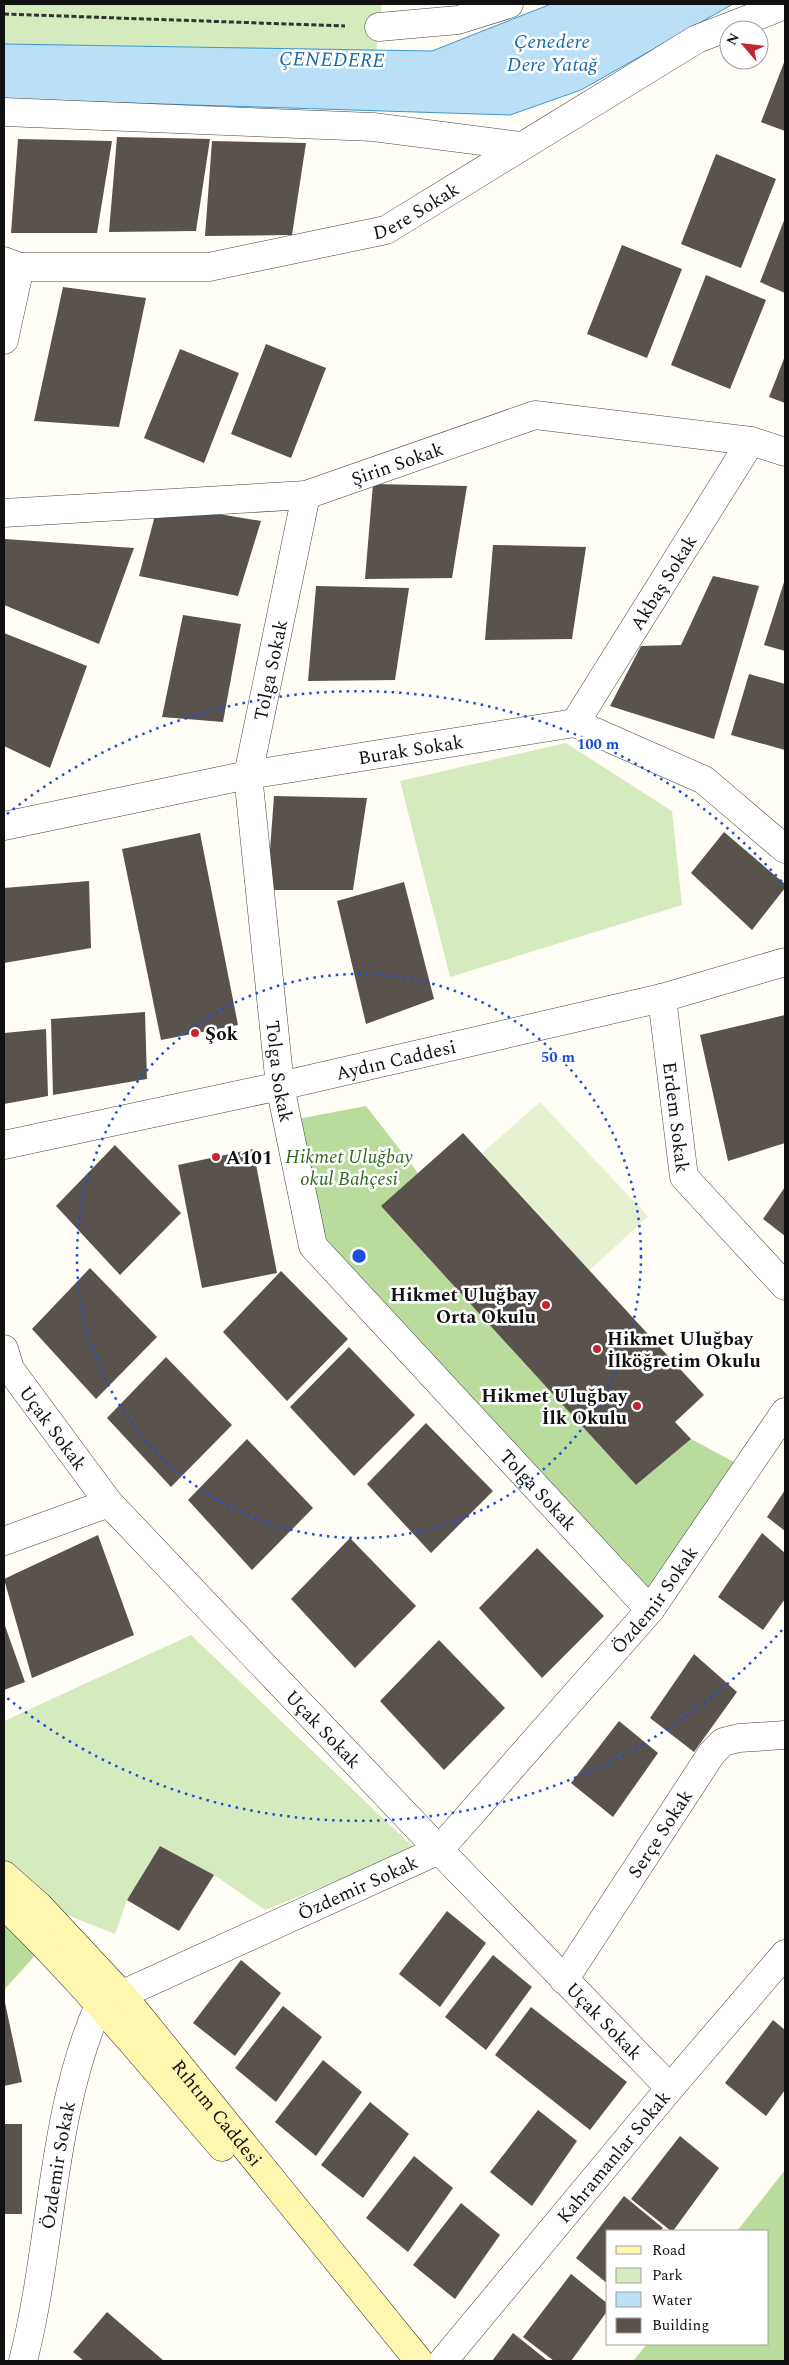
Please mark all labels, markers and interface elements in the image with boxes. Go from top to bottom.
north arrow [719,20,769,70]
water label: Çenedere Dere Yatağ [507,27,598,80]
text: N [721,29,745,49]
water label: ÇENEDERE [279,44,385,76]
street label: Dere Sokak [371,175,466,248]
street label: Şirin Sokak [347,435,448,494]
street label: Akbaş Sokak [623,529,705,637]
street label: Tolga Sokak [247,617,296,724]
street label: Burak Sokak [356,728,466,773]
text: 100 m [577,733,620,756]
street label: Tolga Sokak [257,1019,300,1126]
place label: Şok [205,1020,239,1049]
marker: Şok [189,1027,201,1039]
street label: Aydın Caddesi [333,1033,459,1089]
text: 50 m [541,1046,576,1069]
street label: Erdem Sokak [654,1060,696,1175]
park label: Hikmet Uluğbay okul Bahçesi [285,1143,413,1194]
place label: A101 [226,1144,273,1173]
marker: A101 [210,1151,222,1163]
centre of rings [350,1247,368,1265]
place label: Hikmet Uluğbay Orta Okulu [390,1281,537,1332]
marker: Hikmet Uluğbay Orta Okulu [540,1299,552,1311]
place label: Hikmet Uluğbay İlköğretim Okulu [607,1325,761,1376]
marker: Hikmet Uluğbay İlköğretim Okulu [591,1343,603,1355]
street label: Uçak Sokak [11,1380,94,1478]
place label: Hikmet Uluğbay İlk Okulu [481,1382,628,1433]
marker: Hikmet Uluğbay İlk Okulu [631,1400,643,1412]
street label: Tolga Sokak [492,1443,583,1539]
street label: Özdemir Sokak [605,1540,706,1661]
street label: Uçak Sokak [278,1684,368,1776]
street label: Serçe Sokak [621,1784,701,1885]
street label: Özdemir Sokak [293,1848,423,1929]
street label: Uçak Sokak [558,1976,649,2068]
street label: Rıhtım Caddesi [164,2054,269,2174]
street label: Kahramanlar Sokak [550,2084,678,2230]
street label: Özdemir Sokak [34,2098,84,2231]
legend [606,2230,769,2345]
text: Road [652,2239,686,2262]
text: Park [652,2264,683,2287]
text: Water [652,2289,692,2312]
text: Building [652,2314,709,2337]

